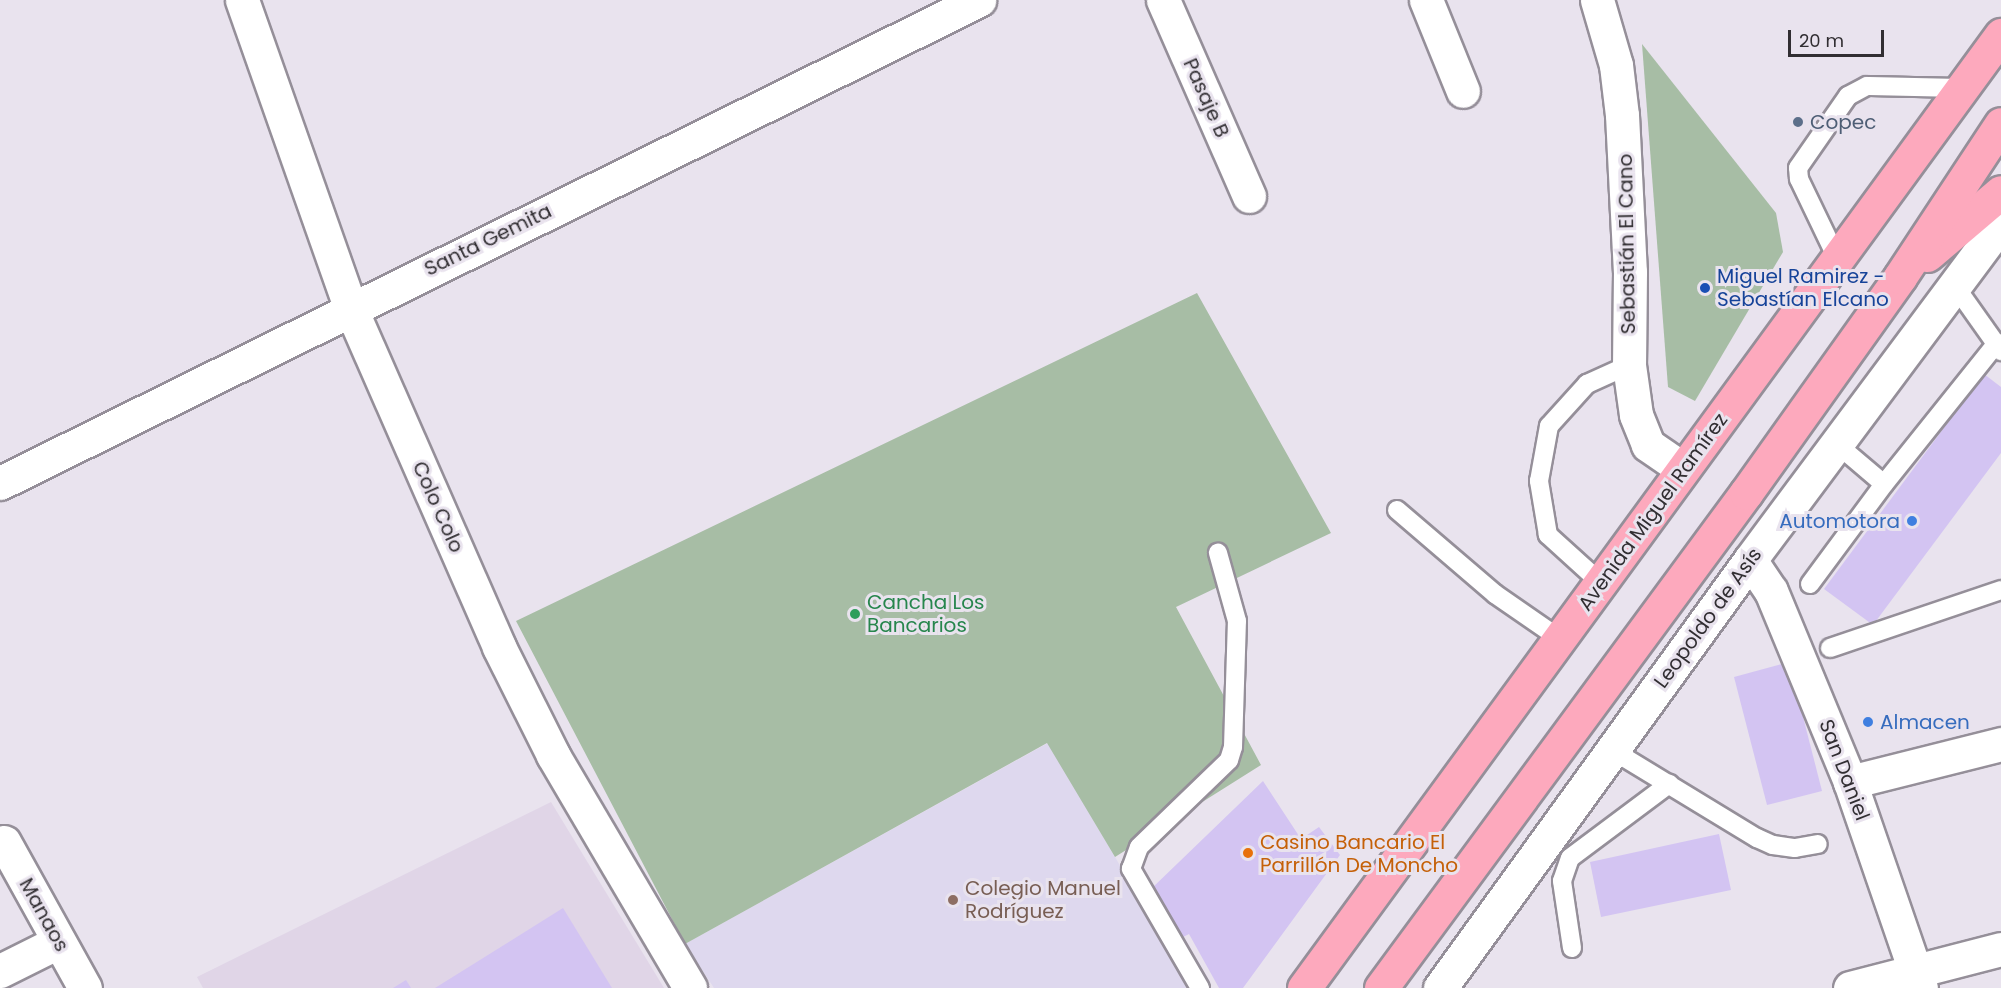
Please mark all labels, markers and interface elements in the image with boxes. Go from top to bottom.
scale bar [1791,18,1887,56]
text: 20 m [1799,28,1844,53]
street label: Pasaje B [1178,55,1234,141]
place label: Copec [1810,110,1876,134]
marker: Copec [1791,115,1805,129]
street label: Sebastián El Cano [1613,154,1641,334]
street label: Santa Gemita [421,199,555,281]
place label: Miguel Ramirez - Sebastían Elcano [1717,264,1889,311]
marker: Miguel Ramirez - Sebastían Elcano [1698,281,1712,295]
street label: Avenida Miguel Ramírez [1573,408,1733,616]
street label: Colo Colo [407,458,469,556]
place label: Automotora [1779,509,1900,533]
marker: Automotora [1905,514,1919,528]
street label: Leopoldo de Asís [1649,543,1767,693]
place label: Cancha Los Bancarios [867,590,984,637]
marker: Cancha Los Bancarios [848,607,862,621]
place label: Almacen [1880,710,1970,734]
marker: Almacen [1861,715,1875,729]
street label: San Daniel [1814,716,1874,824]
place label: Casino Bancario El Parrillón De Moncho [1260,830,1458,877]
marker: Casino Bancario El Parrillón De Moncho [1241,846,1255,860]
street label: Manaos [14,874,74,956]
place label: Colegio Manuel Rodríguez [965,876,1121,923]
marker: Colegio Manuel Rodríguez [946,893,960,907]

